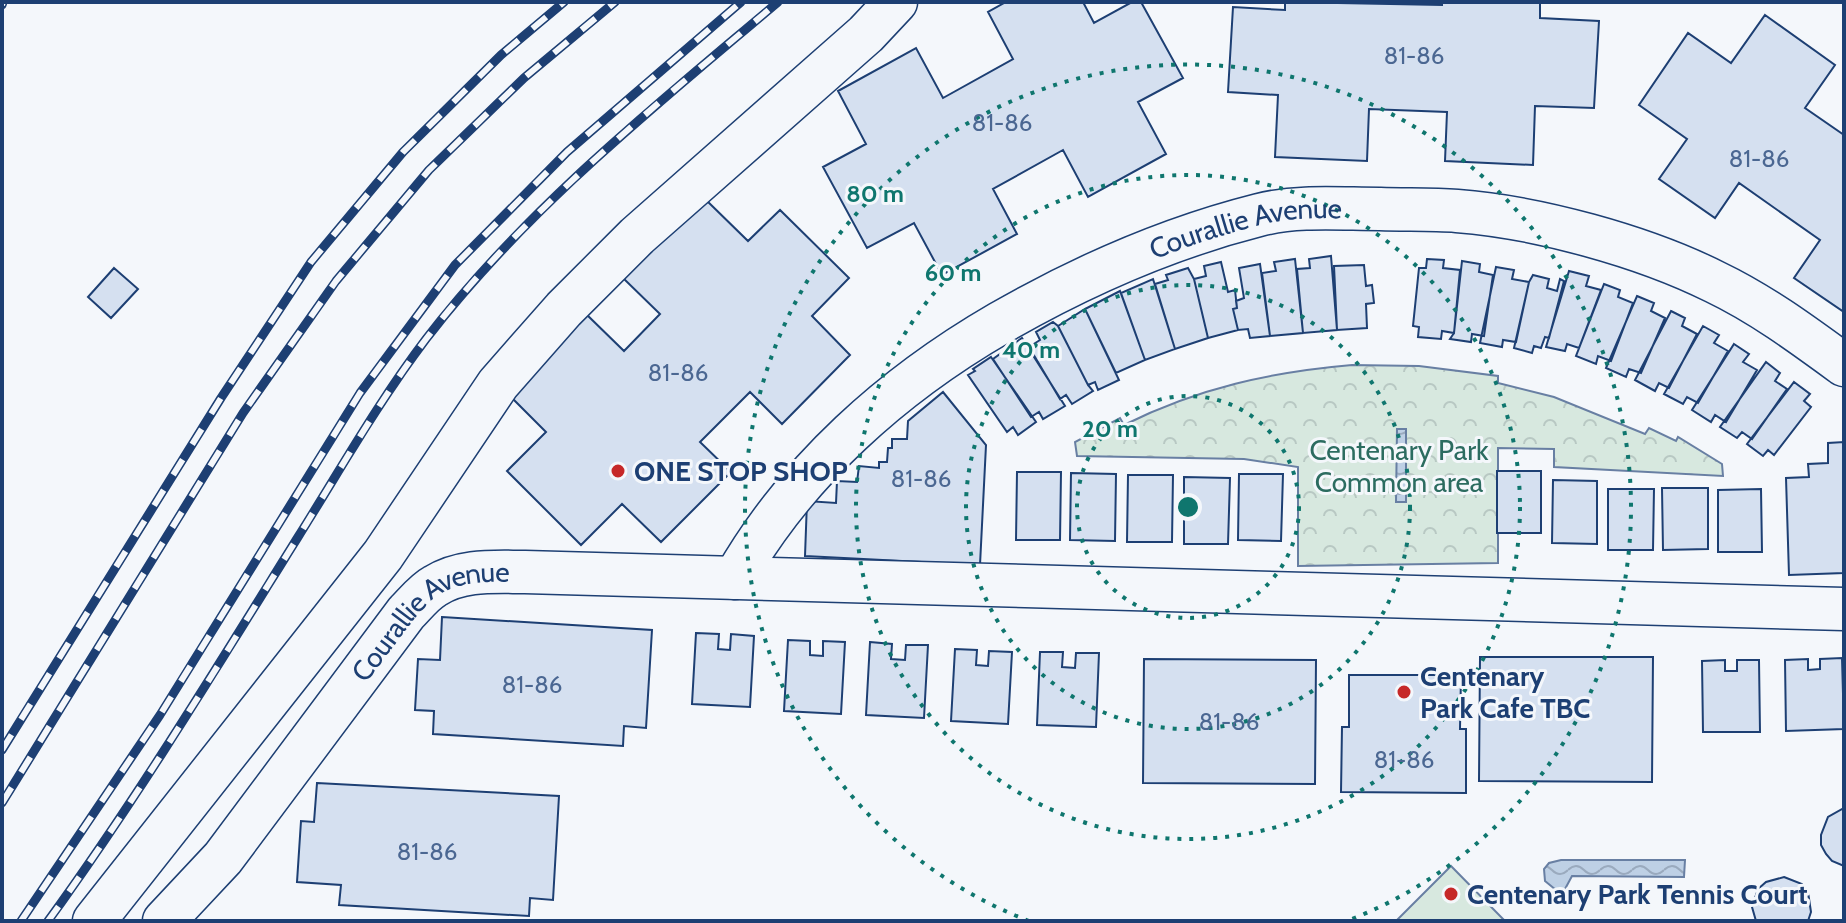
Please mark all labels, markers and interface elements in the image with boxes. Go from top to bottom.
house number: 81-86 [1384,41,1444,70]
house number: 81-86 [972,108,1032,137]
house number: 81-86 [1729,144,1789,173]
text: 80 m [846,179,904,208]
street label: Courallie Avenue [1144,191,1342,266]
text: 60 m [925,258,981,287]
text: 40 m [1002,335,1060,364]
house number: 81-86 [648,358,708,387]
text: 20 m [1082,414,1138,443]
park label: Centenary Park Common area [1309,433,1489,499]
place label: ONE STOP SHOP [634,454,848,488]
marker: ONE STOP SHOP [609,462,627,480]
house number: 81-86 [891,464,951,493]
centre of rings [1174,493,1202,521]
street label: Courallie Avenue [344,555,510,688]
place label: Centenary Park Cafe TBC [1420,659,1590,725]
house number: 81-86 [502,670,562,699]
marker: Centenary Park Cafe TBC [1395,683,1413,701]
house number: 81-86 [1199,707,1259,736]
house number: 81-86 [1374,745,1434,774]
house number: 81-86 [397,837,457,866]
place label: Centenary Park Tennis Court [1467,877,1808,911]
marker: Centenary Park Tennis Court [1442,885,1460,903]

